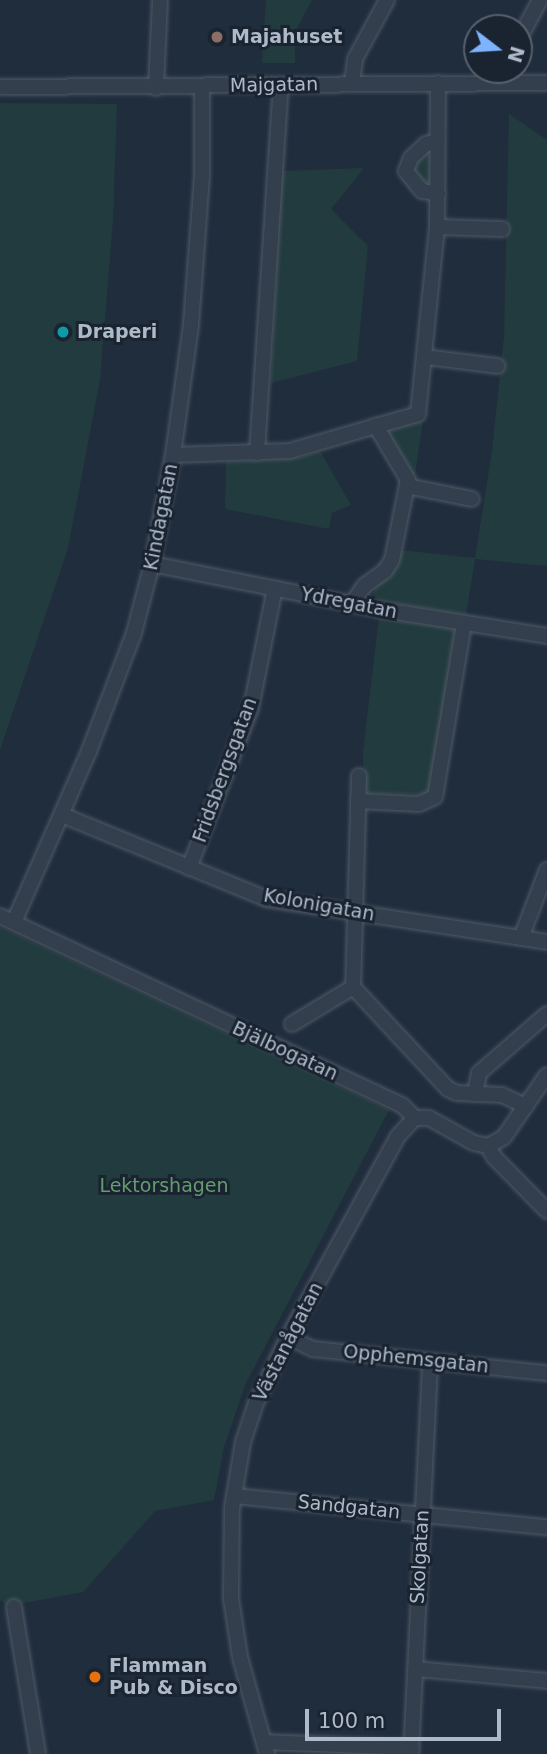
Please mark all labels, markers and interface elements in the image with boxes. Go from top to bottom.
north arrow [463,14,533,84]
place label: Majahuset [231,26,342,48]
marker: Majahuset [209,29,225,45]
text: N [503,44,529,65]
street label: Majgatan [230,73,318,97]
place label: Draperi [77,321,157,343]
marker: Draperi [55,324,71,340]
street label: Kindagatan [139,462,183,572]
street label: Ydregatan [299,582,399,624]
street label: Fridsbergsgatan [188,694,262,846]
street label: Kolonigatan [262,884,376,926]
street label: Bjälbogatan [229,1017,341,1085]
park label: Lektorshagen [99,1175,229,1197]
street label: Västanågatan [248,1279,328,1405]
street label: Opphemsgatan [342,1340,490,1378]
street label: Sandgatan [297,1490,401,1524]
street label: Skolgatan [406,1509,434,1605]
place label: Flamman Pub & Disco [109,1655,238,1699]
marker: Flamman Pub & Disco [87,1669,103,1685]
scale bar [309,1694,505,1738]
text: 100 m [318,1709,385,1733]

